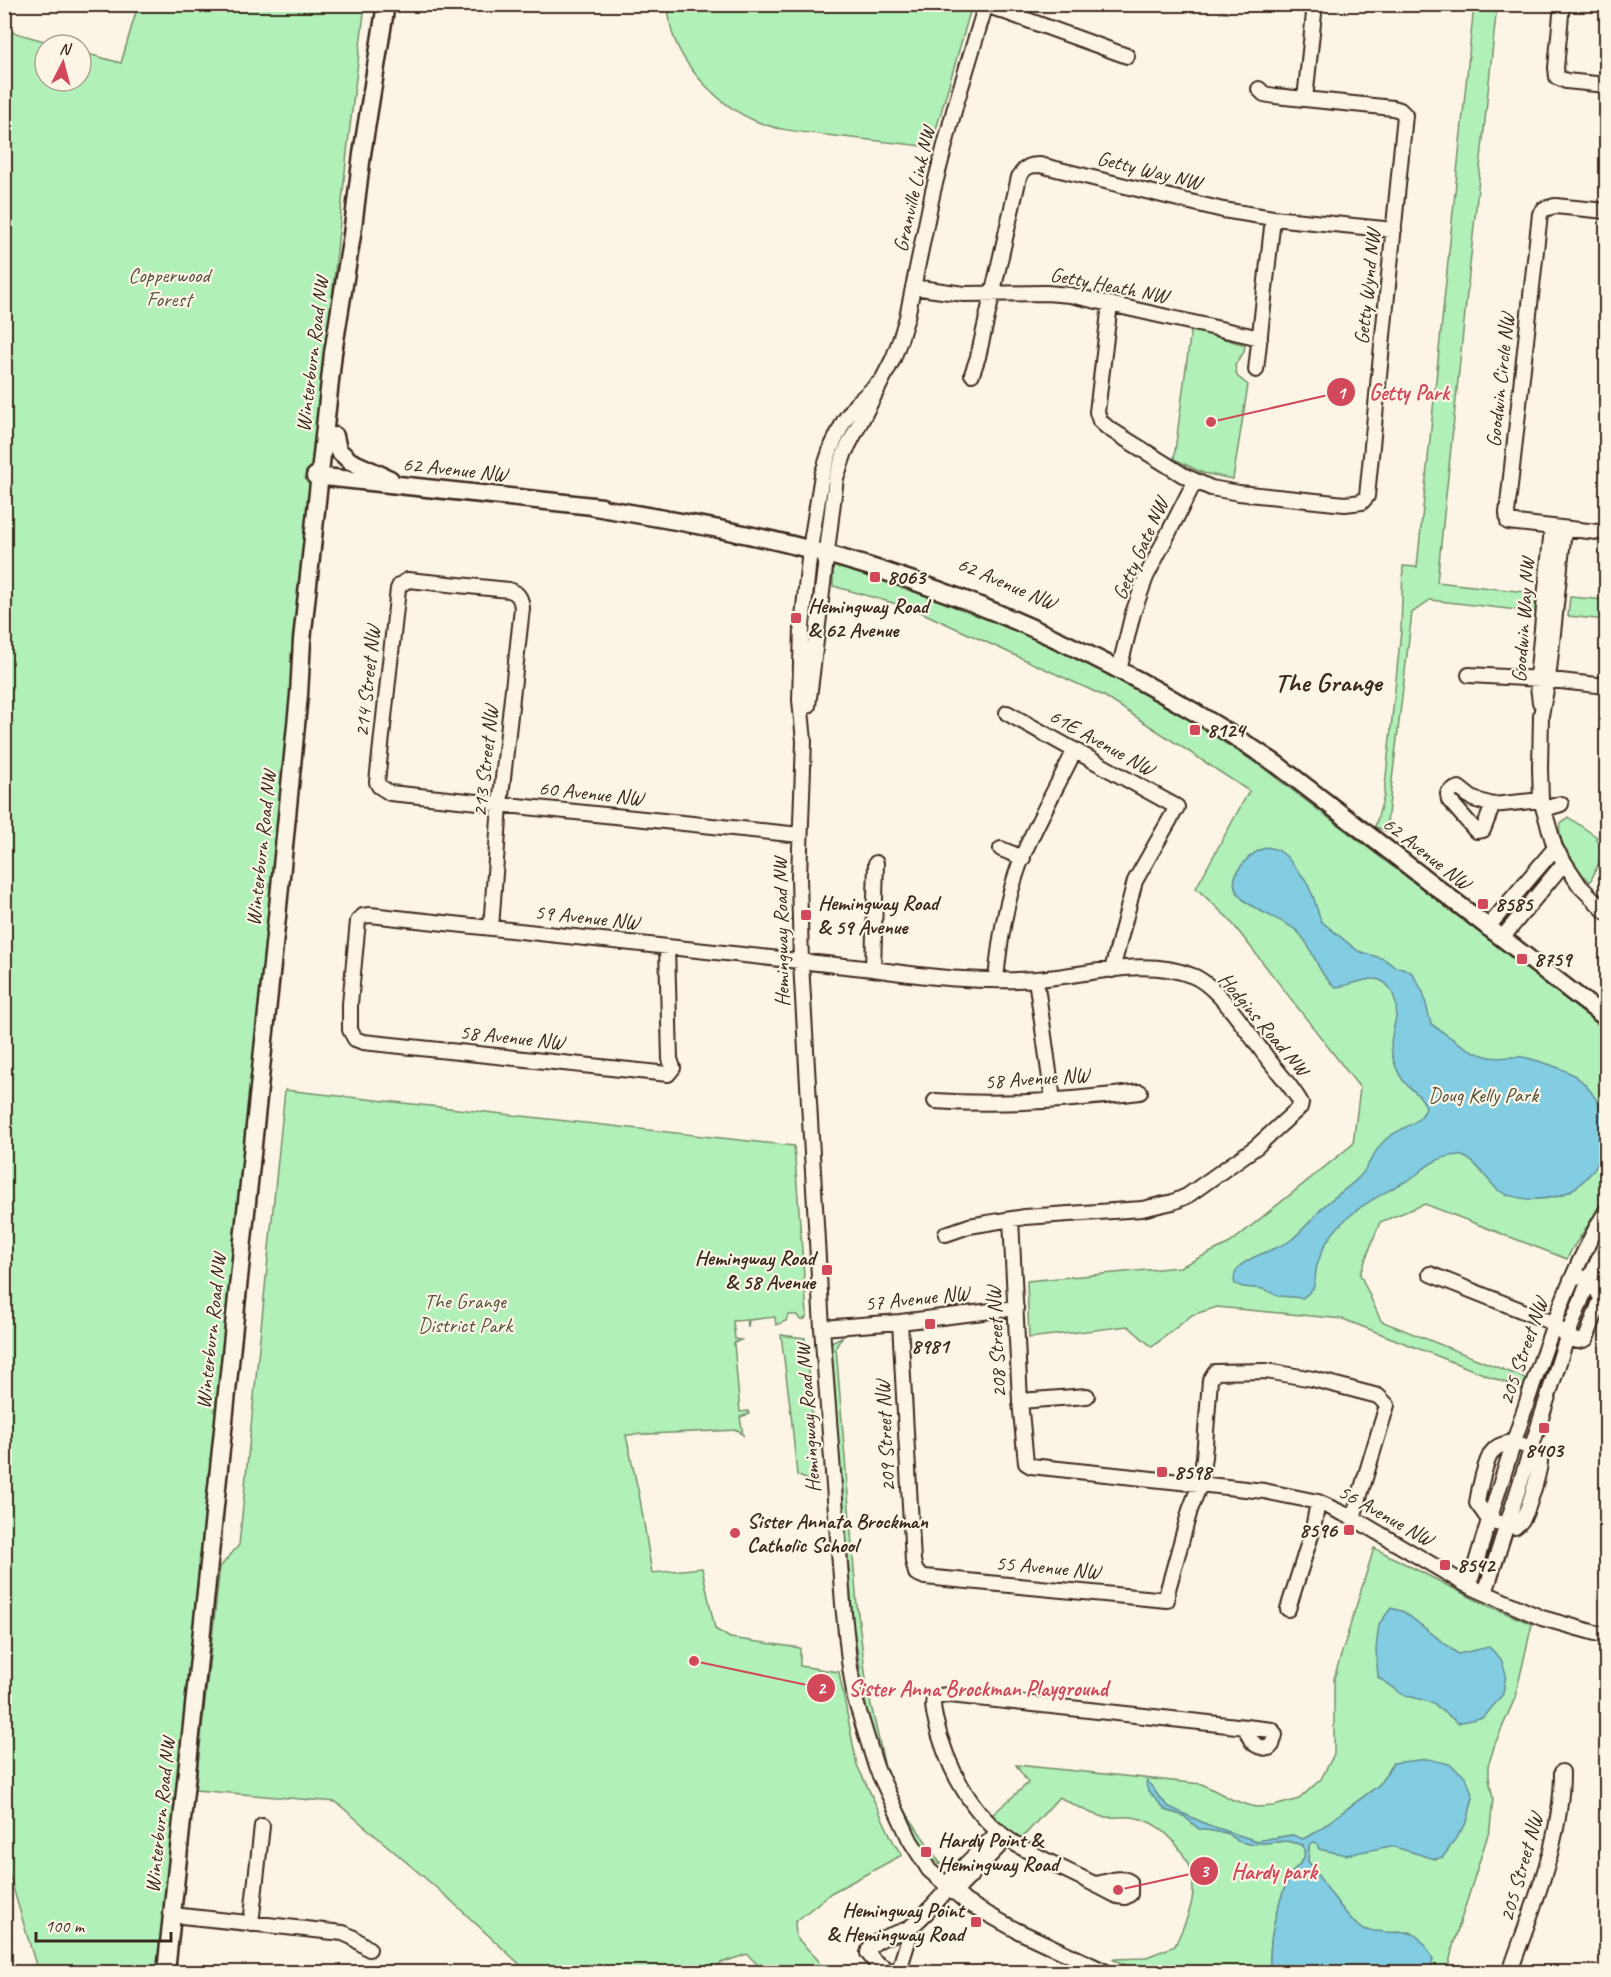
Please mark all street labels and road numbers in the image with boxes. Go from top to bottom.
street label: Granville Link NW [887,121,942,254]
street label: Getty Way NW [1094,145,1207,196]
street label: Getty Wynd NW [1348,224,1386,346]
street label: Getty Heath NW [1048,261,1174,310]
street label: Winterburn Road NW [290,272,335,433]
street label: Goodwin Circle NW [1480,310,1520,448]
street label: 62 Avenue NW [401,451,510,488]
street label: Getty Gate NW [1106,491,1175,604]
street label: 62 Avenue NW [954,551,1062,616]
street label: Goodwin Way NW [1506,554,1541,683]
street label: 214 Street NW [348,622,386,738]
street label: 213 Street NW [466,702,504,818]
street label: 61E Avenue NW [1045,702,1161,782]
street label: Winterburn Road NW [240,766,282,927]
street label: 60 Avenue NW [537,775,646,812]
street label: 62 Avenue NW [1378,810,1478,897]
street label: Hemingway Road NW [767,854,795,1007]
street label: 59 Avenue NW [533,899,642,936]
street label: Hodgins Road NW [1213,967,1317,1084]
street label: 58 Avenue NW [458,1019,567,1056]
street label: 58 Avenue NW [984,1061,1092,1095]
street label: Winterburn Road NW [190,1249,232,1410]
street label: 57 Avenue NW [863,1279,972,1316]
street label: 208 Street NW [980,1284,1012,1399]
street label: 205 Street NW [1492,1292,1554,1408]
street label: Hemingway Road NW [790,1340,826,1494]
street label: 209 Street NW [869,1378,901,1493]
street label: 56 Avenue NW [1334,1478,1440,1553]
street label: 55 Avenue NW [995,1549,1103,1585]
street label: Winterburn Road NW [139,1733,181,1894]
street label: 205 Street NW [1493,1808,1549,1924]

